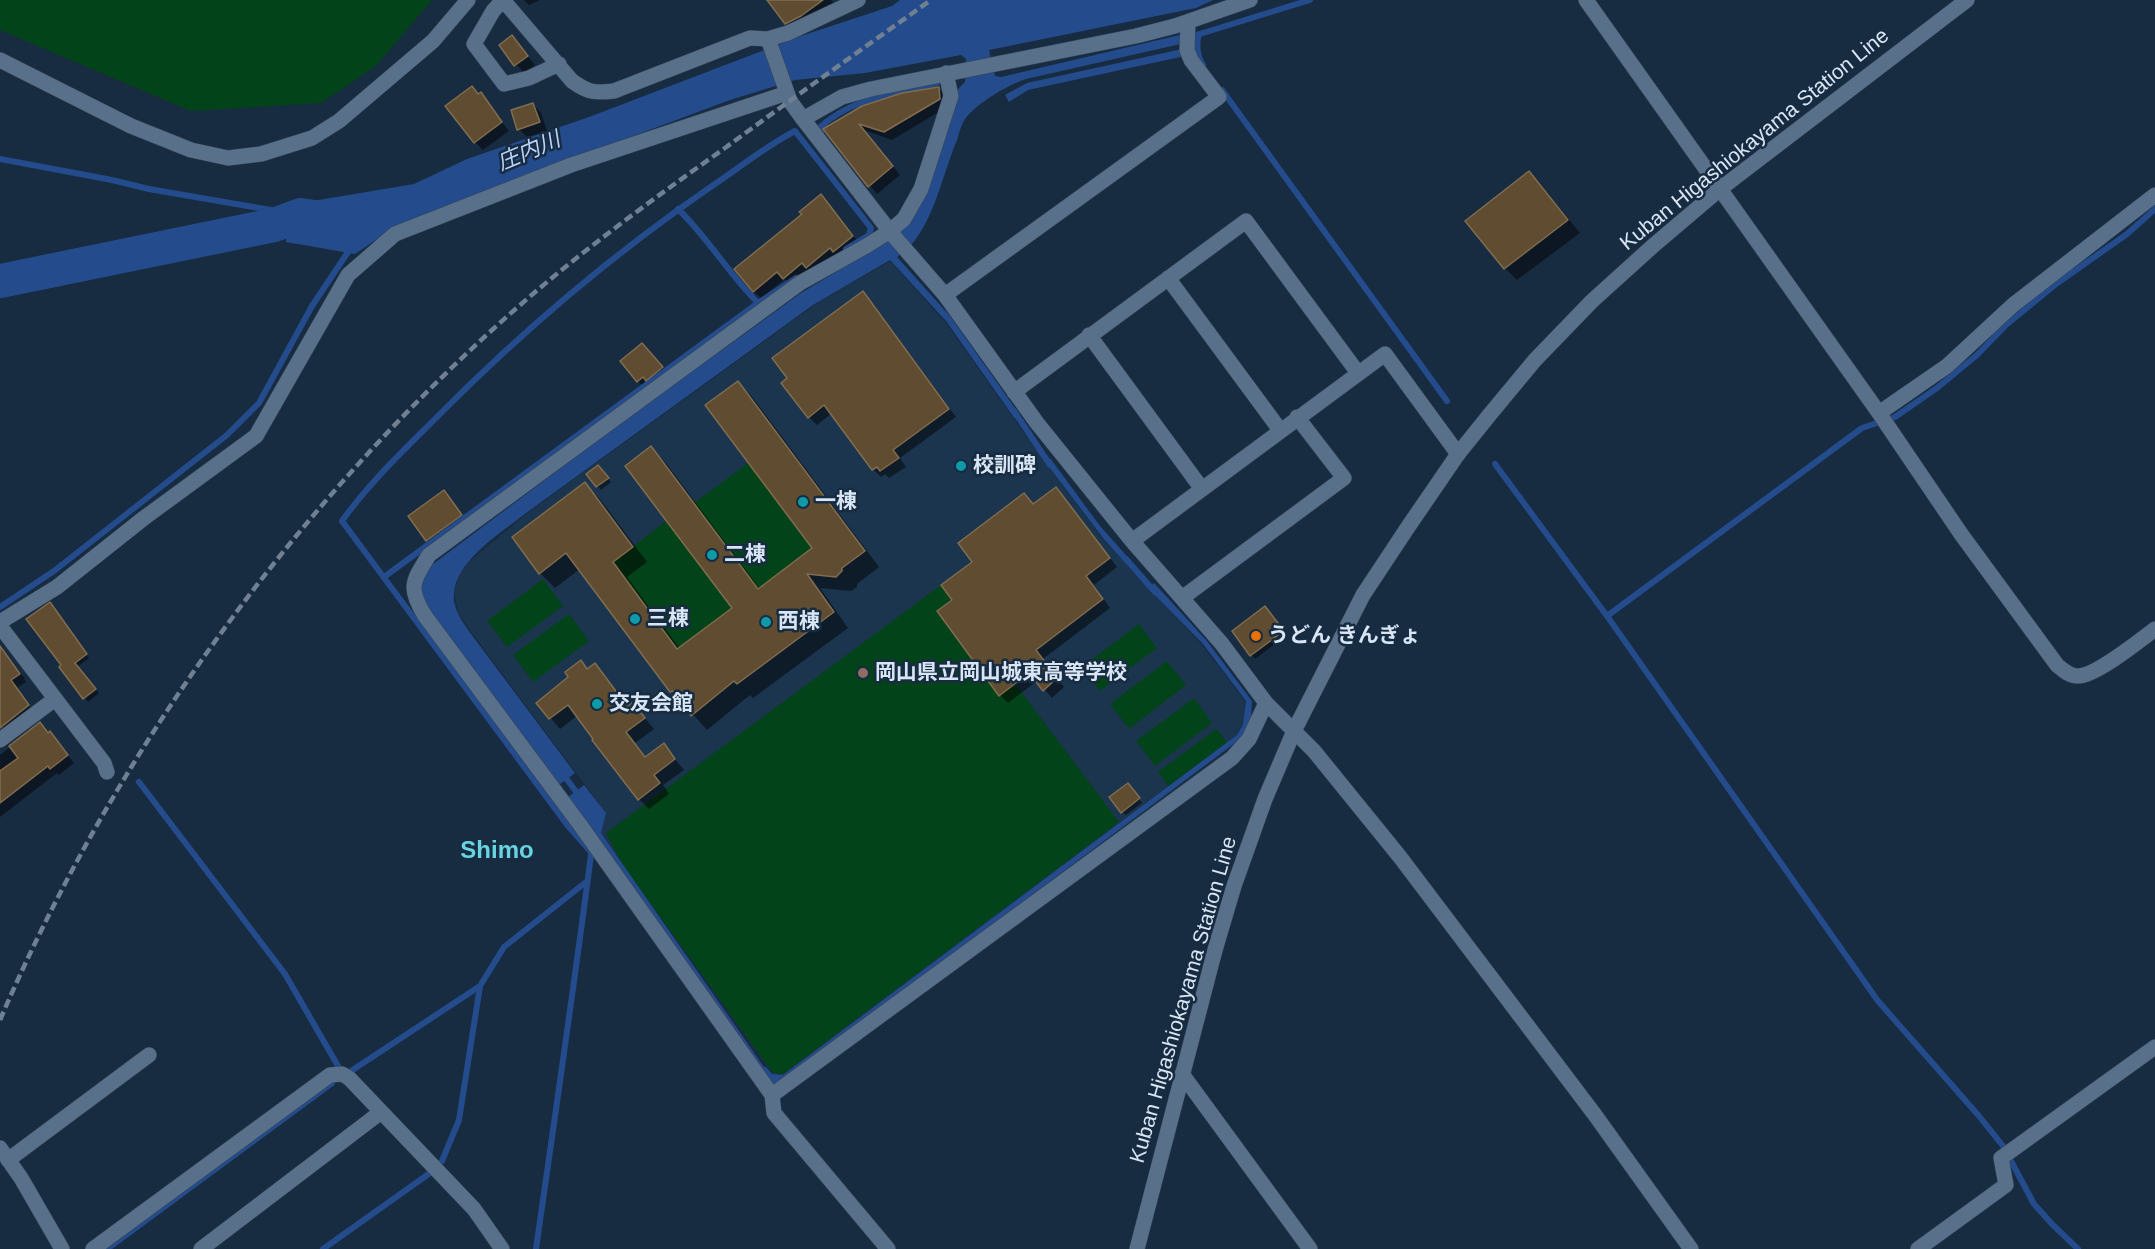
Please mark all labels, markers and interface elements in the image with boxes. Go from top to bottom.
street label: Kuban Higashiokayama Station Line [1616,24,1894,256]
water label: 庄内川 [493,127,565,177]
place label: 校訓碑 [973,453,1036,479]
marker: 校訓碑 [954,459,968,473]
place label: 一棟 [815,489,857,515]
marker: 一棟 [796,495,810,509]
place label: 二棟 [724,542,766,568]
marker: 二棟 [705,548,719,562]
place label: 三棟 [647,606,689,632]
place label: 西棟 [778,609,820,635]
marker: 三棟 [628,612,642,626]
marker: 西棟 [759,615,773,629]
place label: うどん きんぎょ [1268,623,1421,649]
marker: うどん きんぎょ [1249,629,1263,643]
place label: 岡山県立岡山城東高等学校 [875,660,1127,686]
marker: 岡山県立岡山城東高等学校 [856,666,870,680]
place label: 交友会館 [609,691,693,717]
marker: 交友会館 [590,697,604,711]
street label: Kuban Higashiokayama Station Line [1125,834,1243,1166]
district label: Shimo [460,837,534,865]

